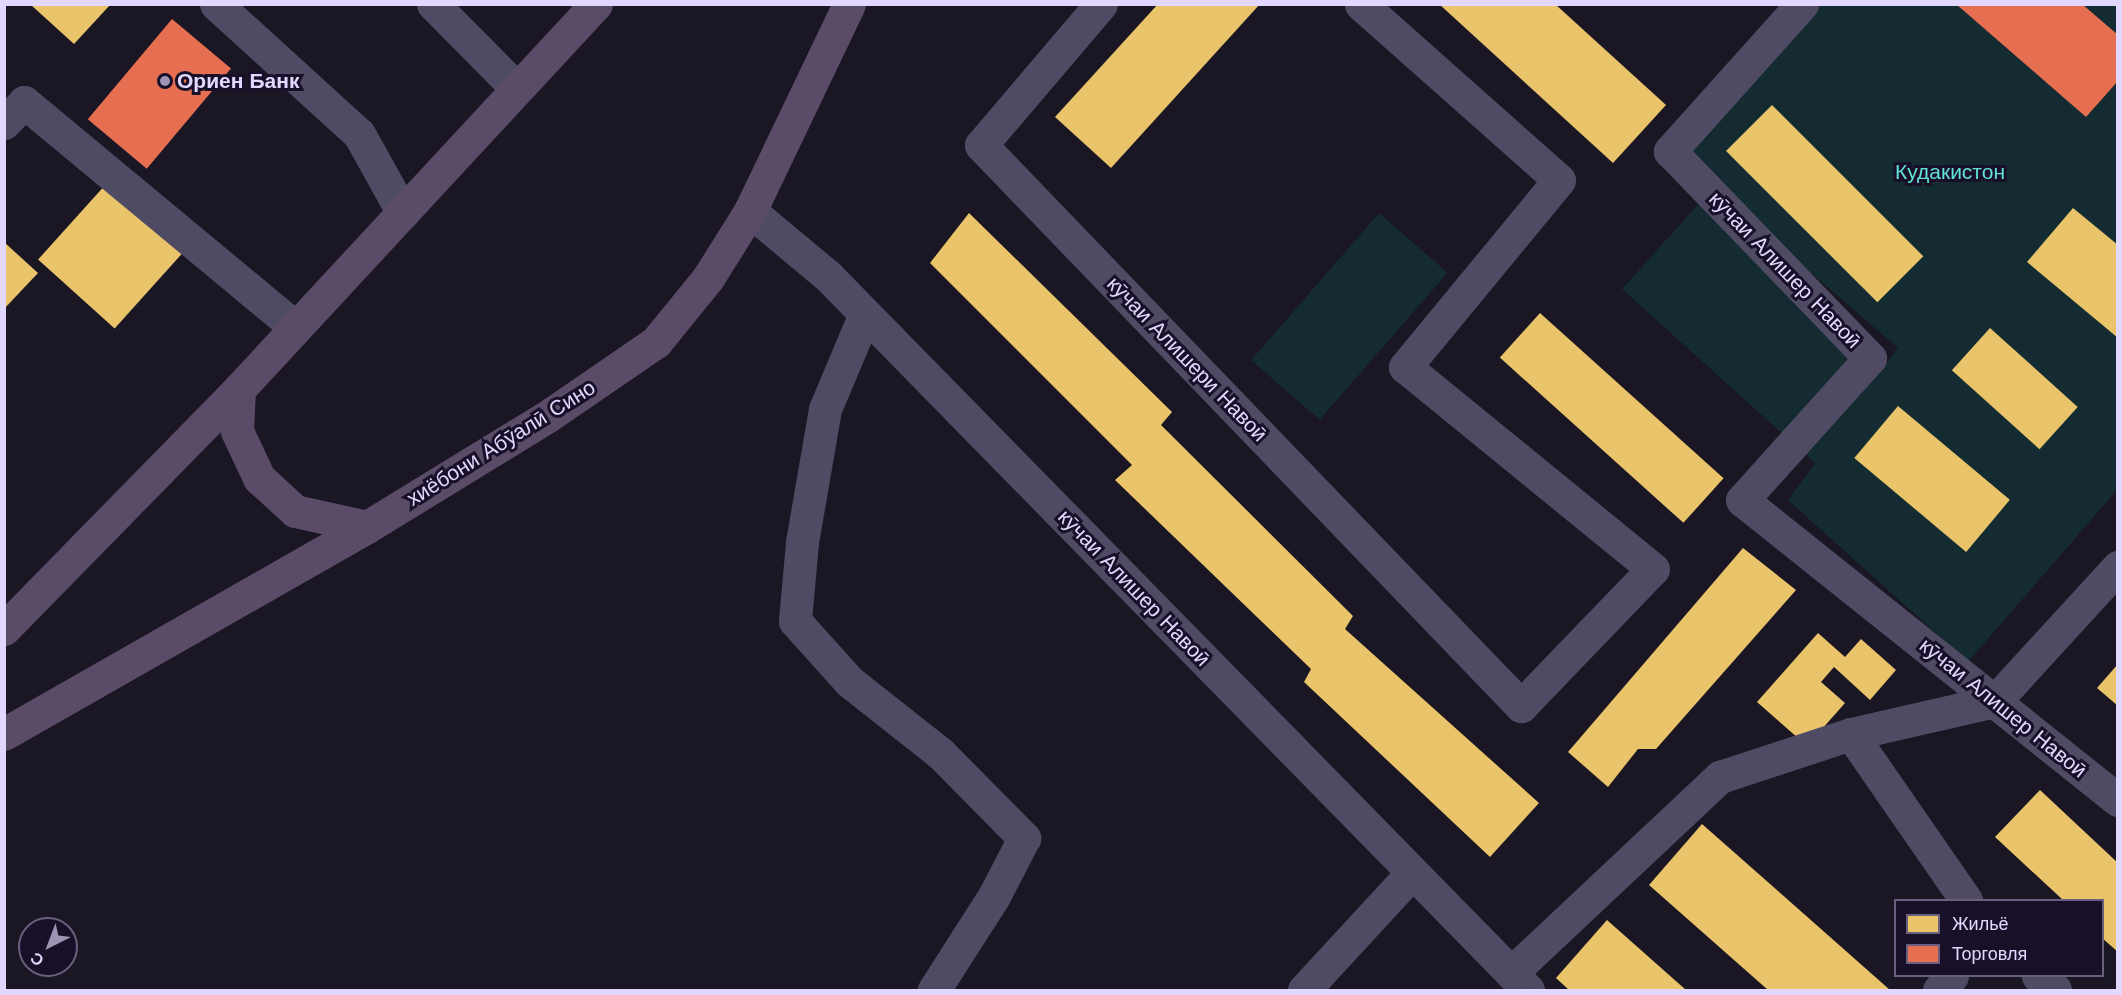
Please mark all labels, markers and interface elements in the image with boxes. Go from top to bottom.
place label: Ориен Банк [177,68,299,94]
marker: Ориен Банк [158,74,172,88]
park label: Кудакистон [1895,159,2005,185]
street label: кӯчаи Алишер Навоӣ [1704,187,1866,353]
street label: кӯчаи Алишери Навоӣ [1102,271,1272,447]
street label: хиёбони Абӯалӣ Сино [402,375,600,511]
street label: кӯчаи Алишер Навоӣ [1053,505,1215,671]
street label: кӯчаи Алишер Навоӣ [1914,633,2092,783]
legend [1894,899,2104,977]
text: Жильё [1952,913,2009,934]
north arrow [18,917,78,977]
text: Торговля [1952,943,2027,964]
text: С [26,948,48,970]

